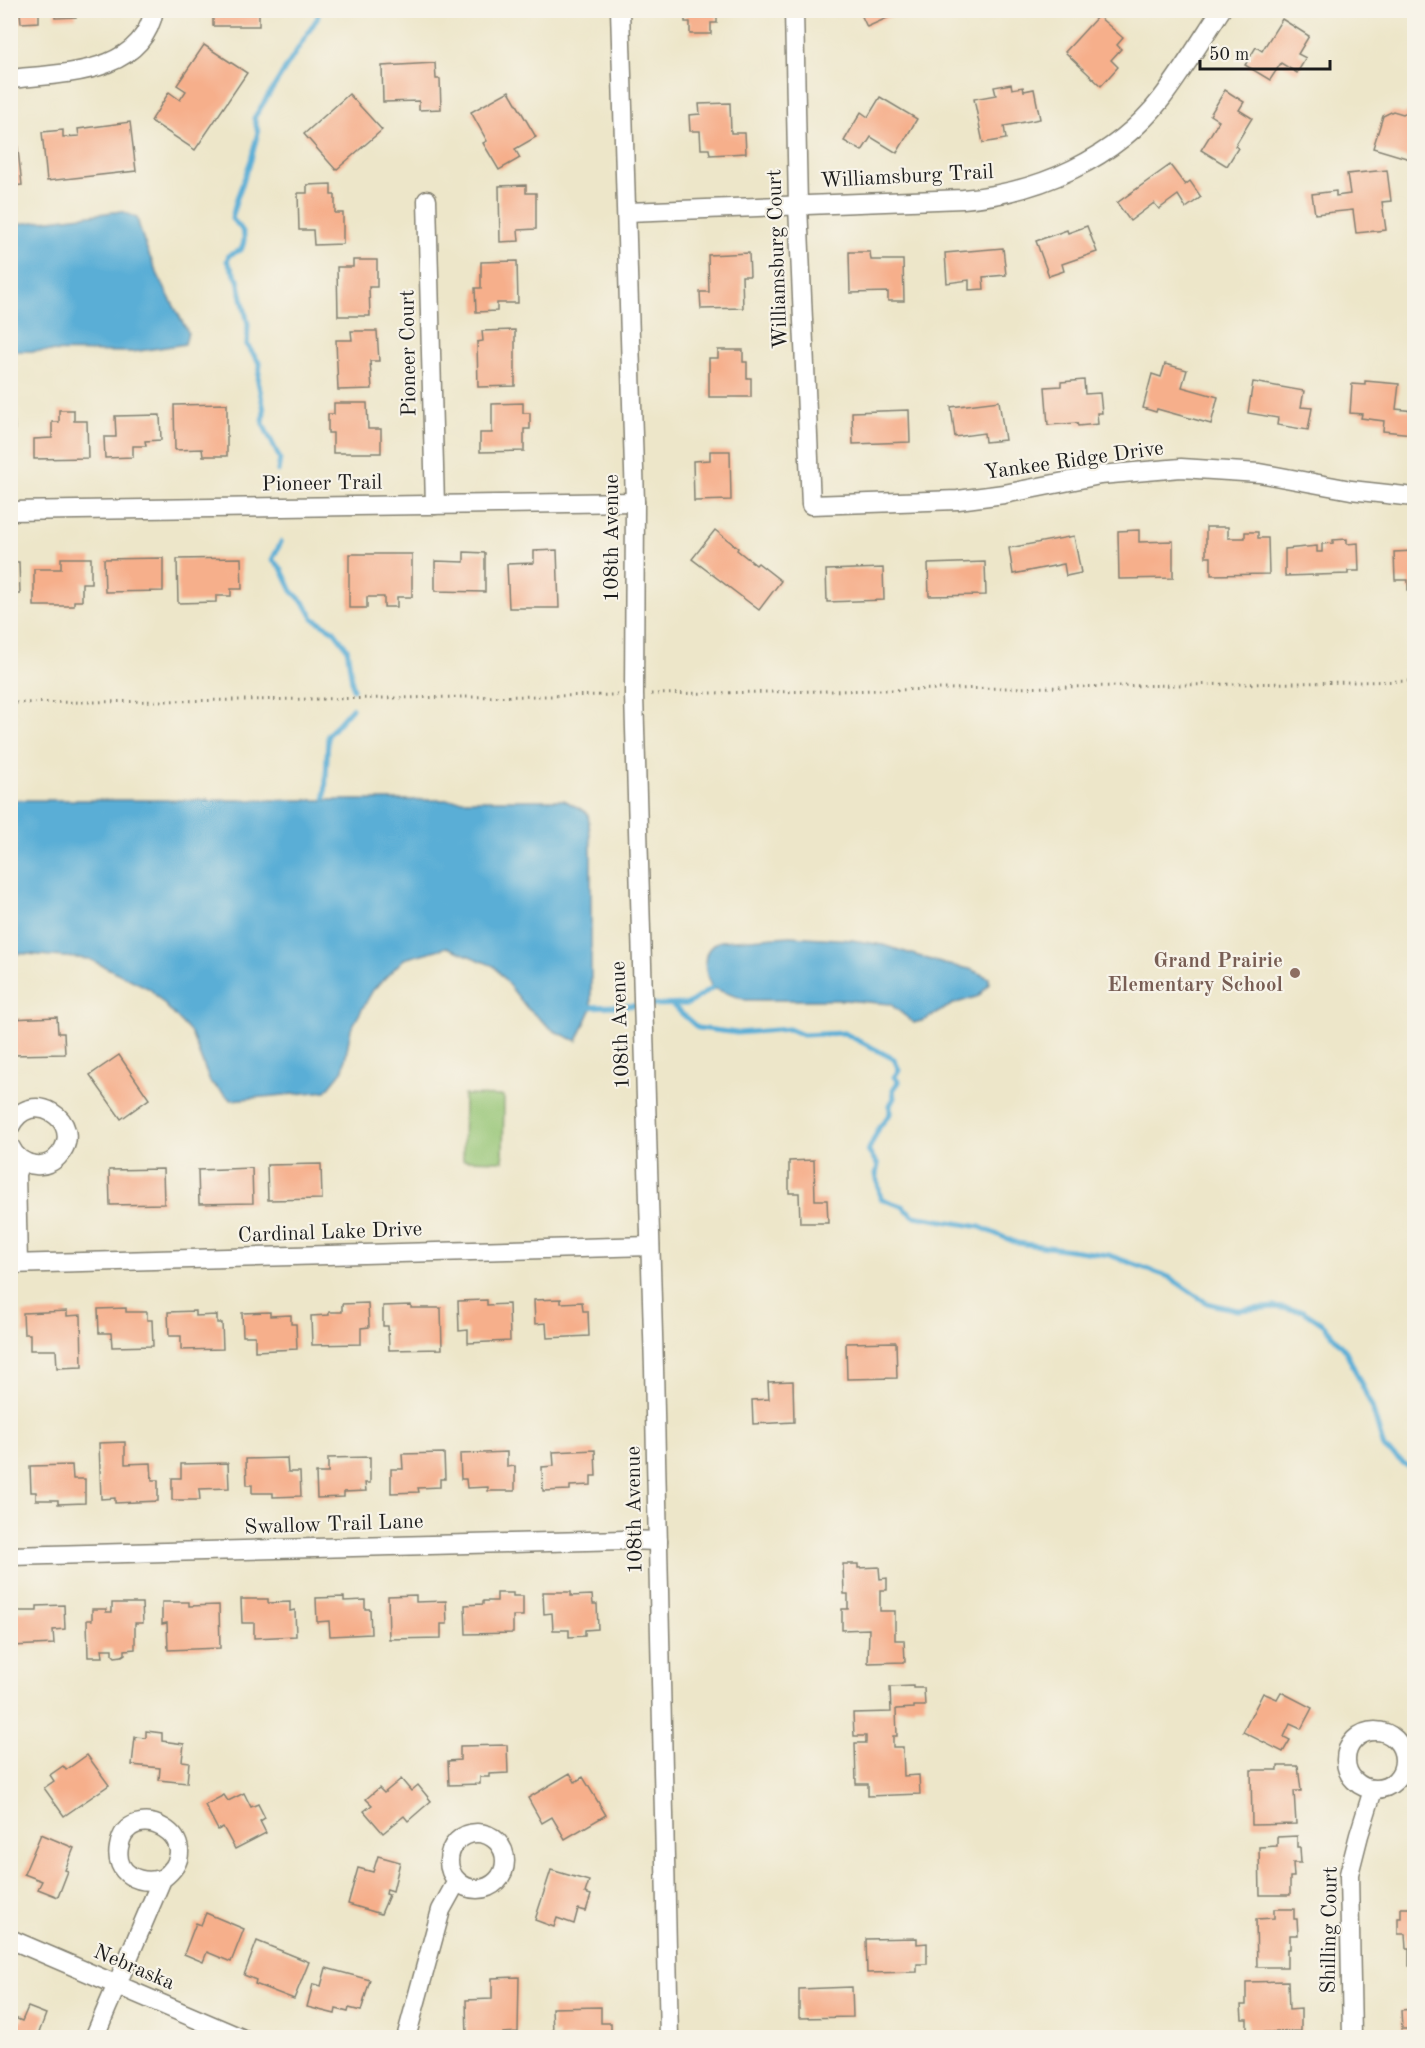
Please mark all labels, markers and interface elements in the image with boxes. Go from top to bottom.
scale bar [1200,33,1330,71]
text: 50 m [1209,46,1249,64]
street label: Williamsburg Trail [820,162,994,192]
street label: Williamsburg Court [764,169,792,349]
street label: Pioneer Court [397,289,421,417]
street label: Yankee Ridge Drive [983,438,1165,484]
street label: Pioneer Trail [261,472,383,496]
street label: 108th Avenue [602,474,623,602]
place label: Grand Prairie Elementary School [1107,951,1283,996]
street label: 108th Avenue [608,961,634,1089]
marker: Grand Prairie Elementary School [1288,966,1302,980]
street label: Cardinal Lake Drive [238,1219,422,1247]
street label: 108th Avenue [623,1446,647,1574]
street label: Swallow Trail Lane [244,1511,424,1539]
street label: Shilling Court [1318,1866,1342,1994]
street label: Nebraska [90,1942,178,1994]

